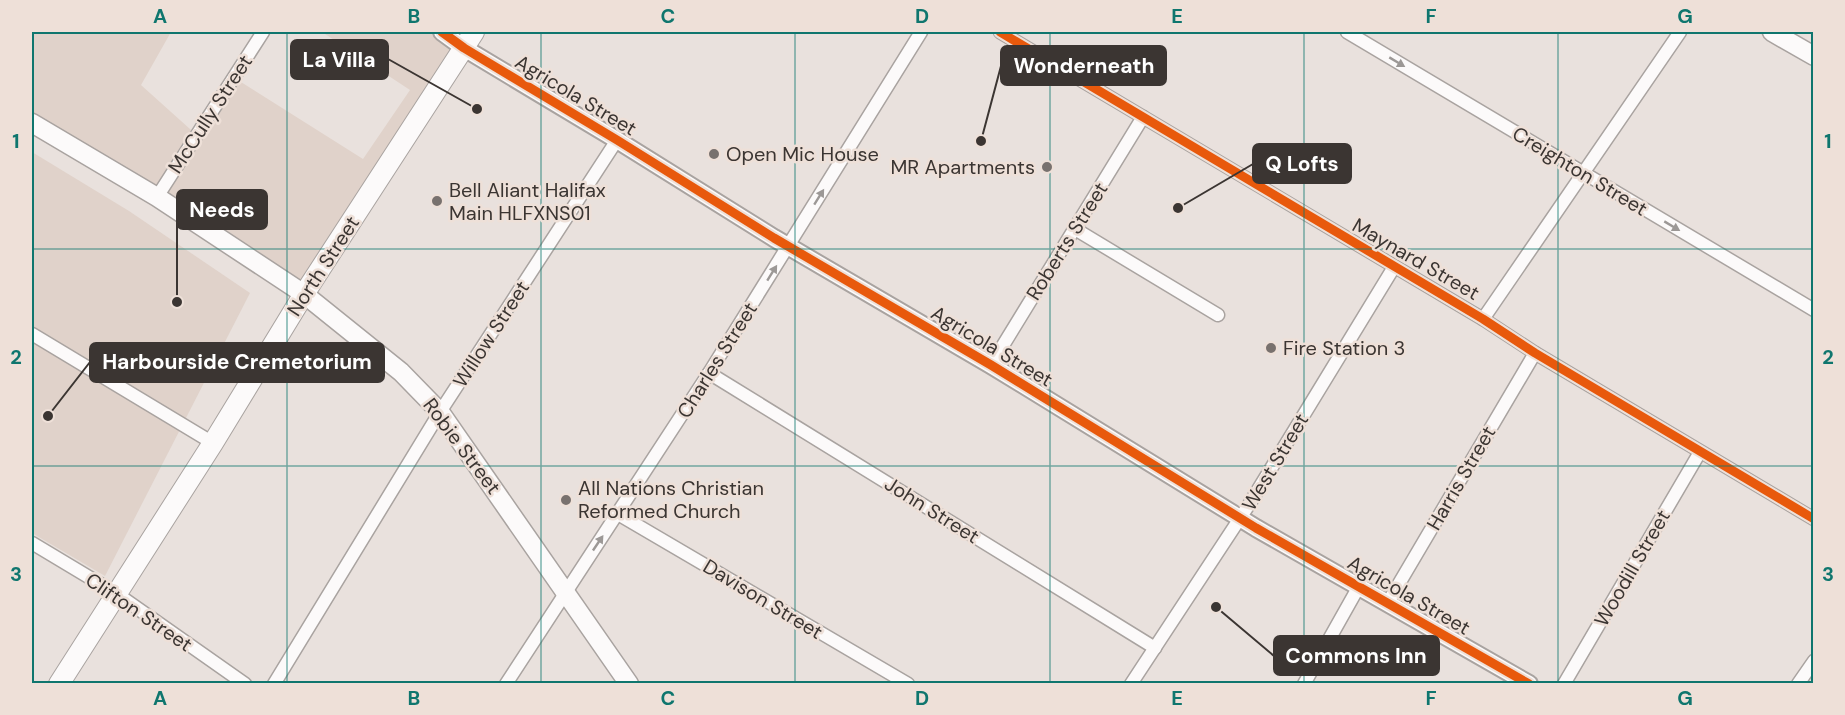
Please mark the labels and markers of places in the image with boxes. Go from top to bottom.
callout: La Villa [291,40,388,79]
callout: Wonderneath [1001,46,1166,85]
place label: Open Mic House [726,141,879,167]
callout: Q Lofts [1253,144,1351,183]
marker: Open Mic House [707,147,721,161]
place label: MR Apartments [891,154,1035,180]
marker: MR Apartments [1040,160,1054,174]
place label: Bell Aliant Halifax Main HLFXNS01 [449,177,606,226]
callout: Needs [177,190,267,229]
marker: Bell Aliant Halifax Main HLFXNS01 [430,194,444,208]
place label: Fire Station 3 [1283,335,1405,361]
marker: Fire Station 3 [1264,341,1278,355]
callout: Harbourside Cremetorium [90,343,384,382]
place label: All Nations Christian Reformed Church [578,475,764,524]
marker: All Nations Christian Reformed Church [559,493,573,507]
callout: Commons Inn [1274,636,1439,675]

